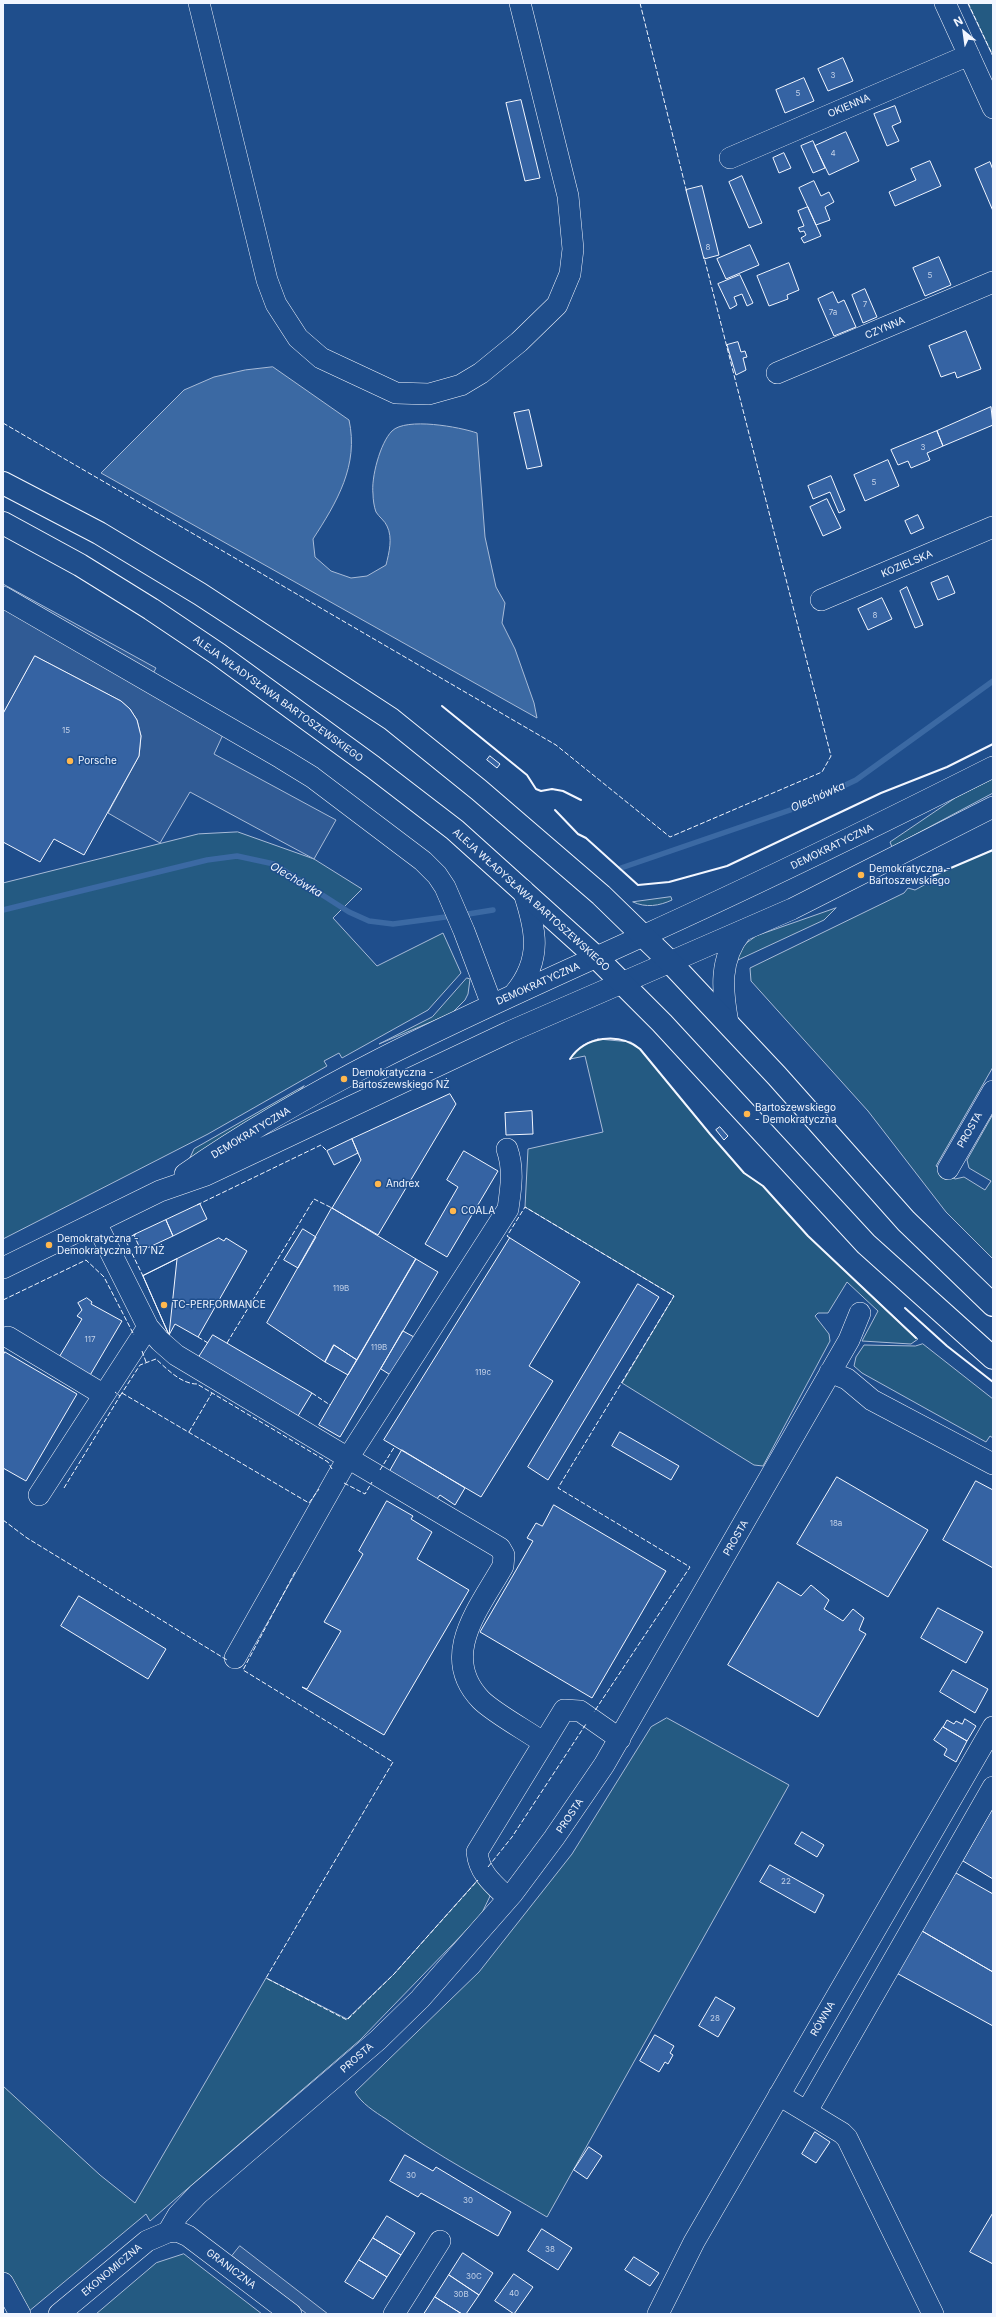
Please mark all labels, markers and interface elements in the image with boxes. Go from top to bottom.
north arrow [944,12,984,52]
text: N [951,13,965,30]
house number: 3 [831,71,835,81]
house number: 5 [796,89,800,99]
street label: OKIENNA [826,92,872,120]
house number: 4 [830,149,836,159]
house number: 8 [706,243,710,253]
house number: 5 [928,271,932,281]
house number: 7 [863,300,867,310]
house number: 7a [829,308,837,318]
street label: CZYNNA [863,314,907,342]
house number: 3 [921,443,925,453]
house number: 5 [872,478,876,488]
street label: KOZIELSKA [879,548,935,580]
house number: 8 [873,611,877,621]
street label: ALEJA WŁADYSŁAWA BARTOSZEWSKIEGO [191,633,365,765]
house number: 15 [62,726,70,736]
place label: Porsche [78,755,117,767]
marker: Porsche [65,756,75,766]
water label: Olechówka [789,779,847,815]
street label: DEMOKRATYCZNA [789,822,875,872]
street label: ALEJA WŁADYSŁAWA BARTOSZEWSKIEGO [450,826,612,974]
water label: Olechówka [268,860,324,900]
place label: Demokratyczna - Bartoszewskiego [869,863,951,886]
marker: Demokratyczna - Bartoszewskiego [856,870,866,880]
street label: DEMOKRATYCZNA [494,960,582,1008]
place label: Demokratyczna - Bartoszewskiego NŻ [352,1067,450,1090]
marker: Demokratyczna - Bartoszewskiego NŻ [339,1074,349,1084]
place label: Bartoszewskiego - Demokratyczna [755,1102,837,1126]
street label: DEMOKRATYCZNA [209,1105,293,1161]
marker: Bartoszewskiego - Demokratyczna [742,1109,752,1119]
street label: PROSTA [955,1110,985,1150]
place label: Andrex [386,1178,420,1190]
marker: Andrex [373,1179,383,1189]
place label: COALA [461,1205,495,1217]
marker: COALA [448,1206,458,1216]
place label: Demokratyczna - Demokratyczna 117 NŻ [57,1233,164,1256]
marker: Demokratyczna - Demokratyczna 117 NŻ [44,1240,54,1250]
house number: 119B [333,1284,349,1294]
place label: TC-PERFORMANCE [172,1299,266,1311]
marker: TC-PERFORMANCE [159,1300,169,1310]
house number: 117 [84,1335,96,1345]
house number: 119B [371,1343,387,1353]
house number: 119c [475,1368,491,1378]
street label: PROSTA [721,1518,751,1558]
house number: 18a [830,1519,842,1529]
street label: PROSTA [554,1796,586,1836]
house number: 22 [781,1877,791,1887]
street label: RÓWNA [808,1999,838,2039]
house number: 28 [710,2014,720,2024]
street label: PROSTA [338,2041,376,2075]
house number: 30 [406,2171,416,2181]
house number: 30 [463,2196,473,2206]
street label: EKONOMICZNA [79,2241,145,2299]
house number: 38 [545,2245,555,2255]
street label: GRANICZNA [204,2246,258,2292]
house number: 30C [466,2272,482,2282]
house number: 40 [509,2289,519,2299]
house number: 30B [453,2290,469,2300]

